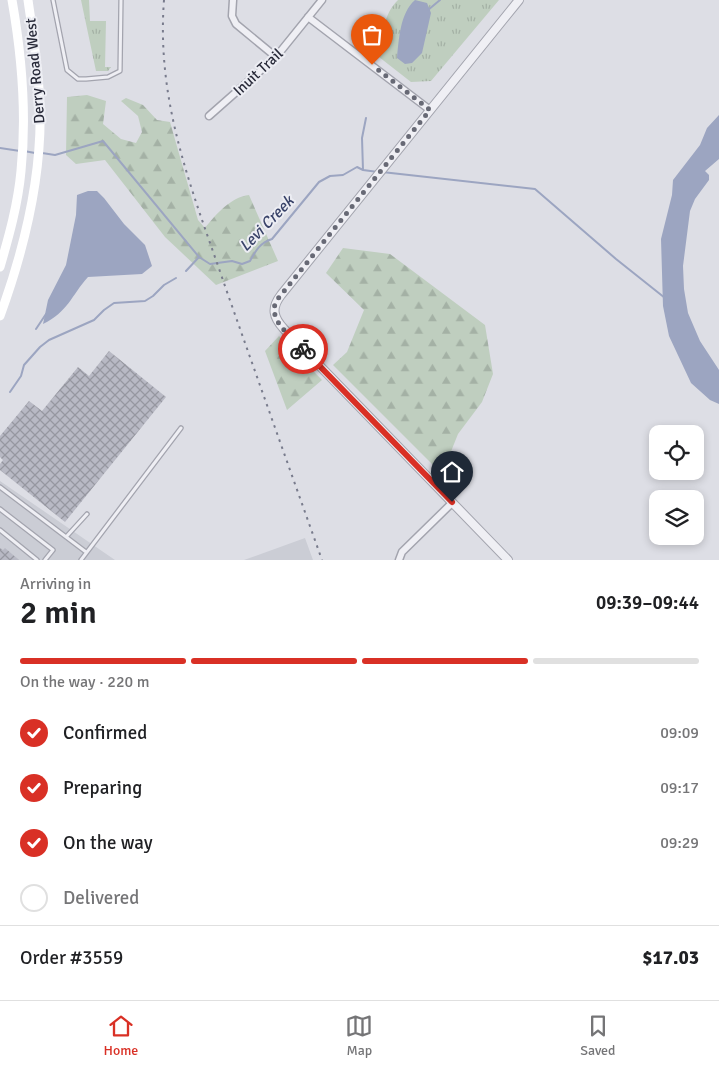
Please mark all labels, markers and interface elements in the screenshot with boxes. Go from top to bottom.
pin [351,14,393,65]
street label: Derry Road West [21,17,49,125]
icon: bag [358,21,386,49]
street label: Inuit Trail [229,44,287,100]
water label: Levi Creek [235,190,300,256]
courier [278,324,328,374]
icon: bike [289,335,317,363]
map controls [649,425,704,545]
button: locate [649,425,704,480]
pin [431,451,473,502]
icon: home [438,458,466,486]
button: layers [649,490,704,545]
text: Arriving in [20,574,91,594]
text: 09:39–09:44 [596,591,699,615]
text: 2 min [20,593,97,632]
text: On the way · 220 m [20,672,150,692]
icon: check [20,719,48,747]
text: Confirmed [63,721,147,745]
text: 09:09 [660,723,699,743]
icon: check [20,774,48,802]
text: Preparing [63,776,142,800]
text: 09:17 [660,778,699,798]
icon: check [20,829,48,857]
text: On the way [63,831,153,855]
text: 09:29 [660,833,699,853]
text: Delivered [63,886,139,910]
text: Order #3559 [20,946,123,970]
text: $17.03 [642,946,699,970]
tab: Home [103,1012,138,1059]
tab: Map [345,1012,373,1059]
tab: Saved [580,1012,616,1059]

